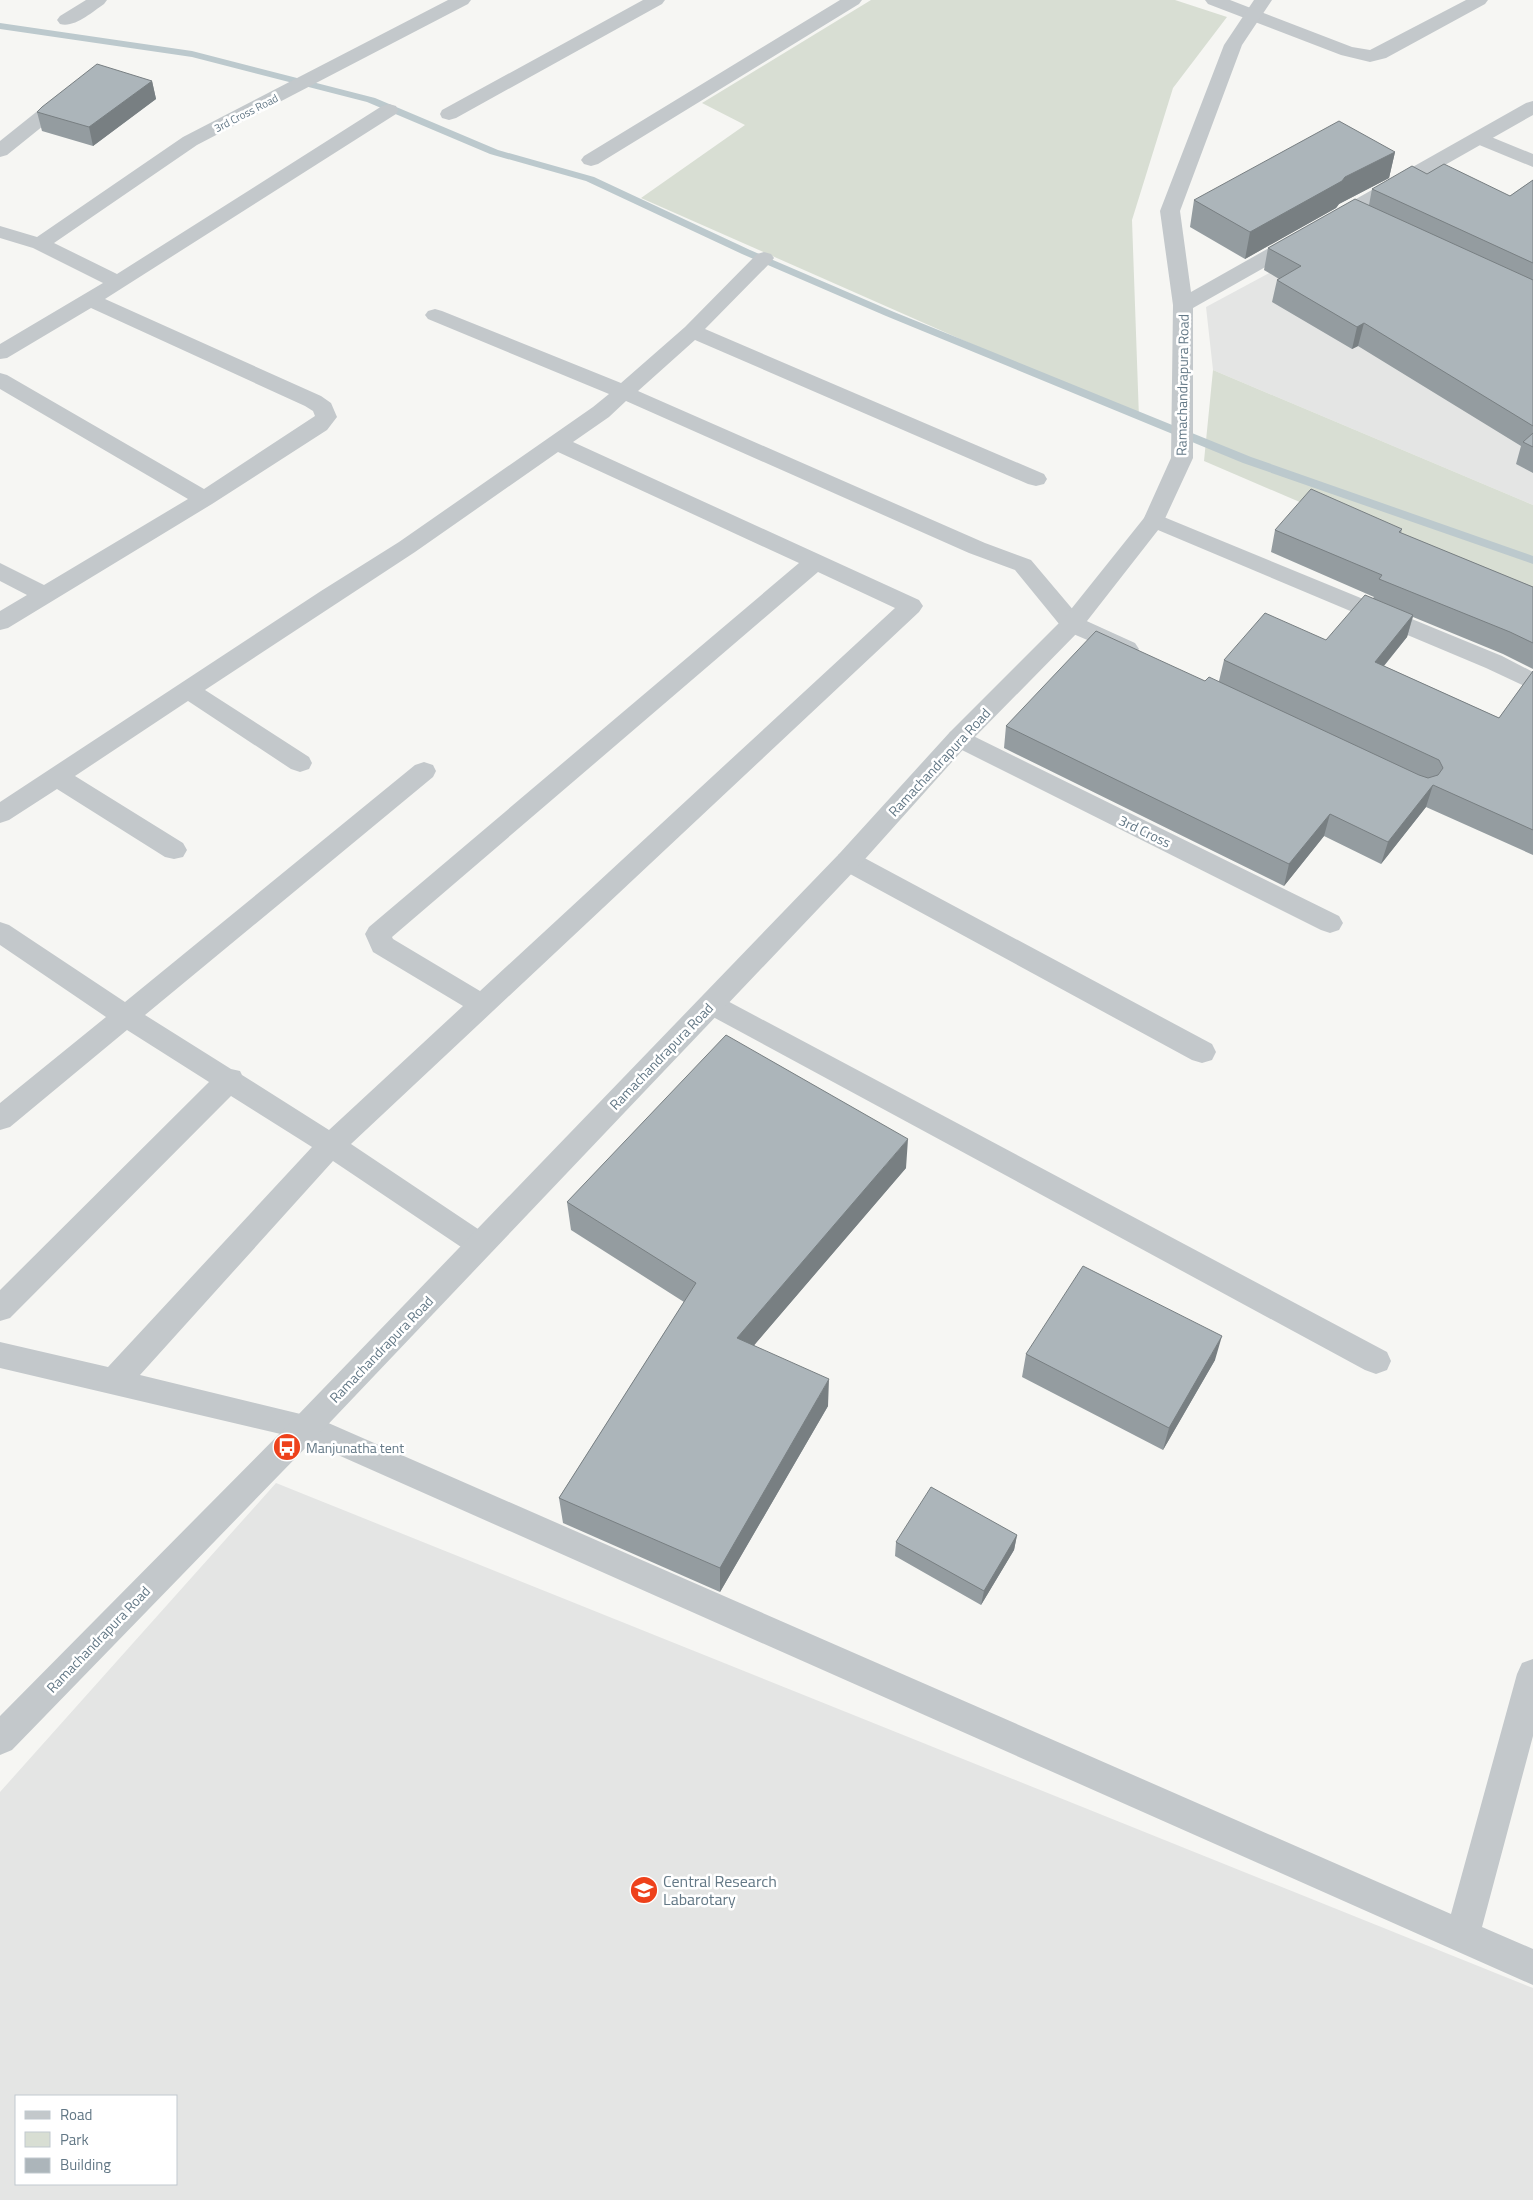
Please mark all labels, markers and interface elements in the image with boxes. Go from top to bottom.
street label: 3rd Cross Road [211,90,281,136]
street label: Ramachandrapura Road [1170,314,1194,456]
street label: Ramachandrapura Road [883,703,995,821]
street label: 3rd Cross [1115,809,1175,853]
street label: Ramachandrapura Road [604,998,718,1114]
street label: Ramachandrapura Road [324,1291,438,1407]
bus stop icon: Manjunatha tent [272,1432,302,1462]
place label: Manjunatha tent [306,1437,404,1458]
street label: Ramachandrapura Road [41,1581,155,1697]
place label: Central Research Labarotary [663,1869,777,1911]
school or university icon: Central Research Labarotary [629,1875,659,1905]
legend [15,2095,178,2185]
text: Road [60,2103,92,2126]
text: Park [60,2128,89,2151]
text: Building [60,2153,111,2176]

